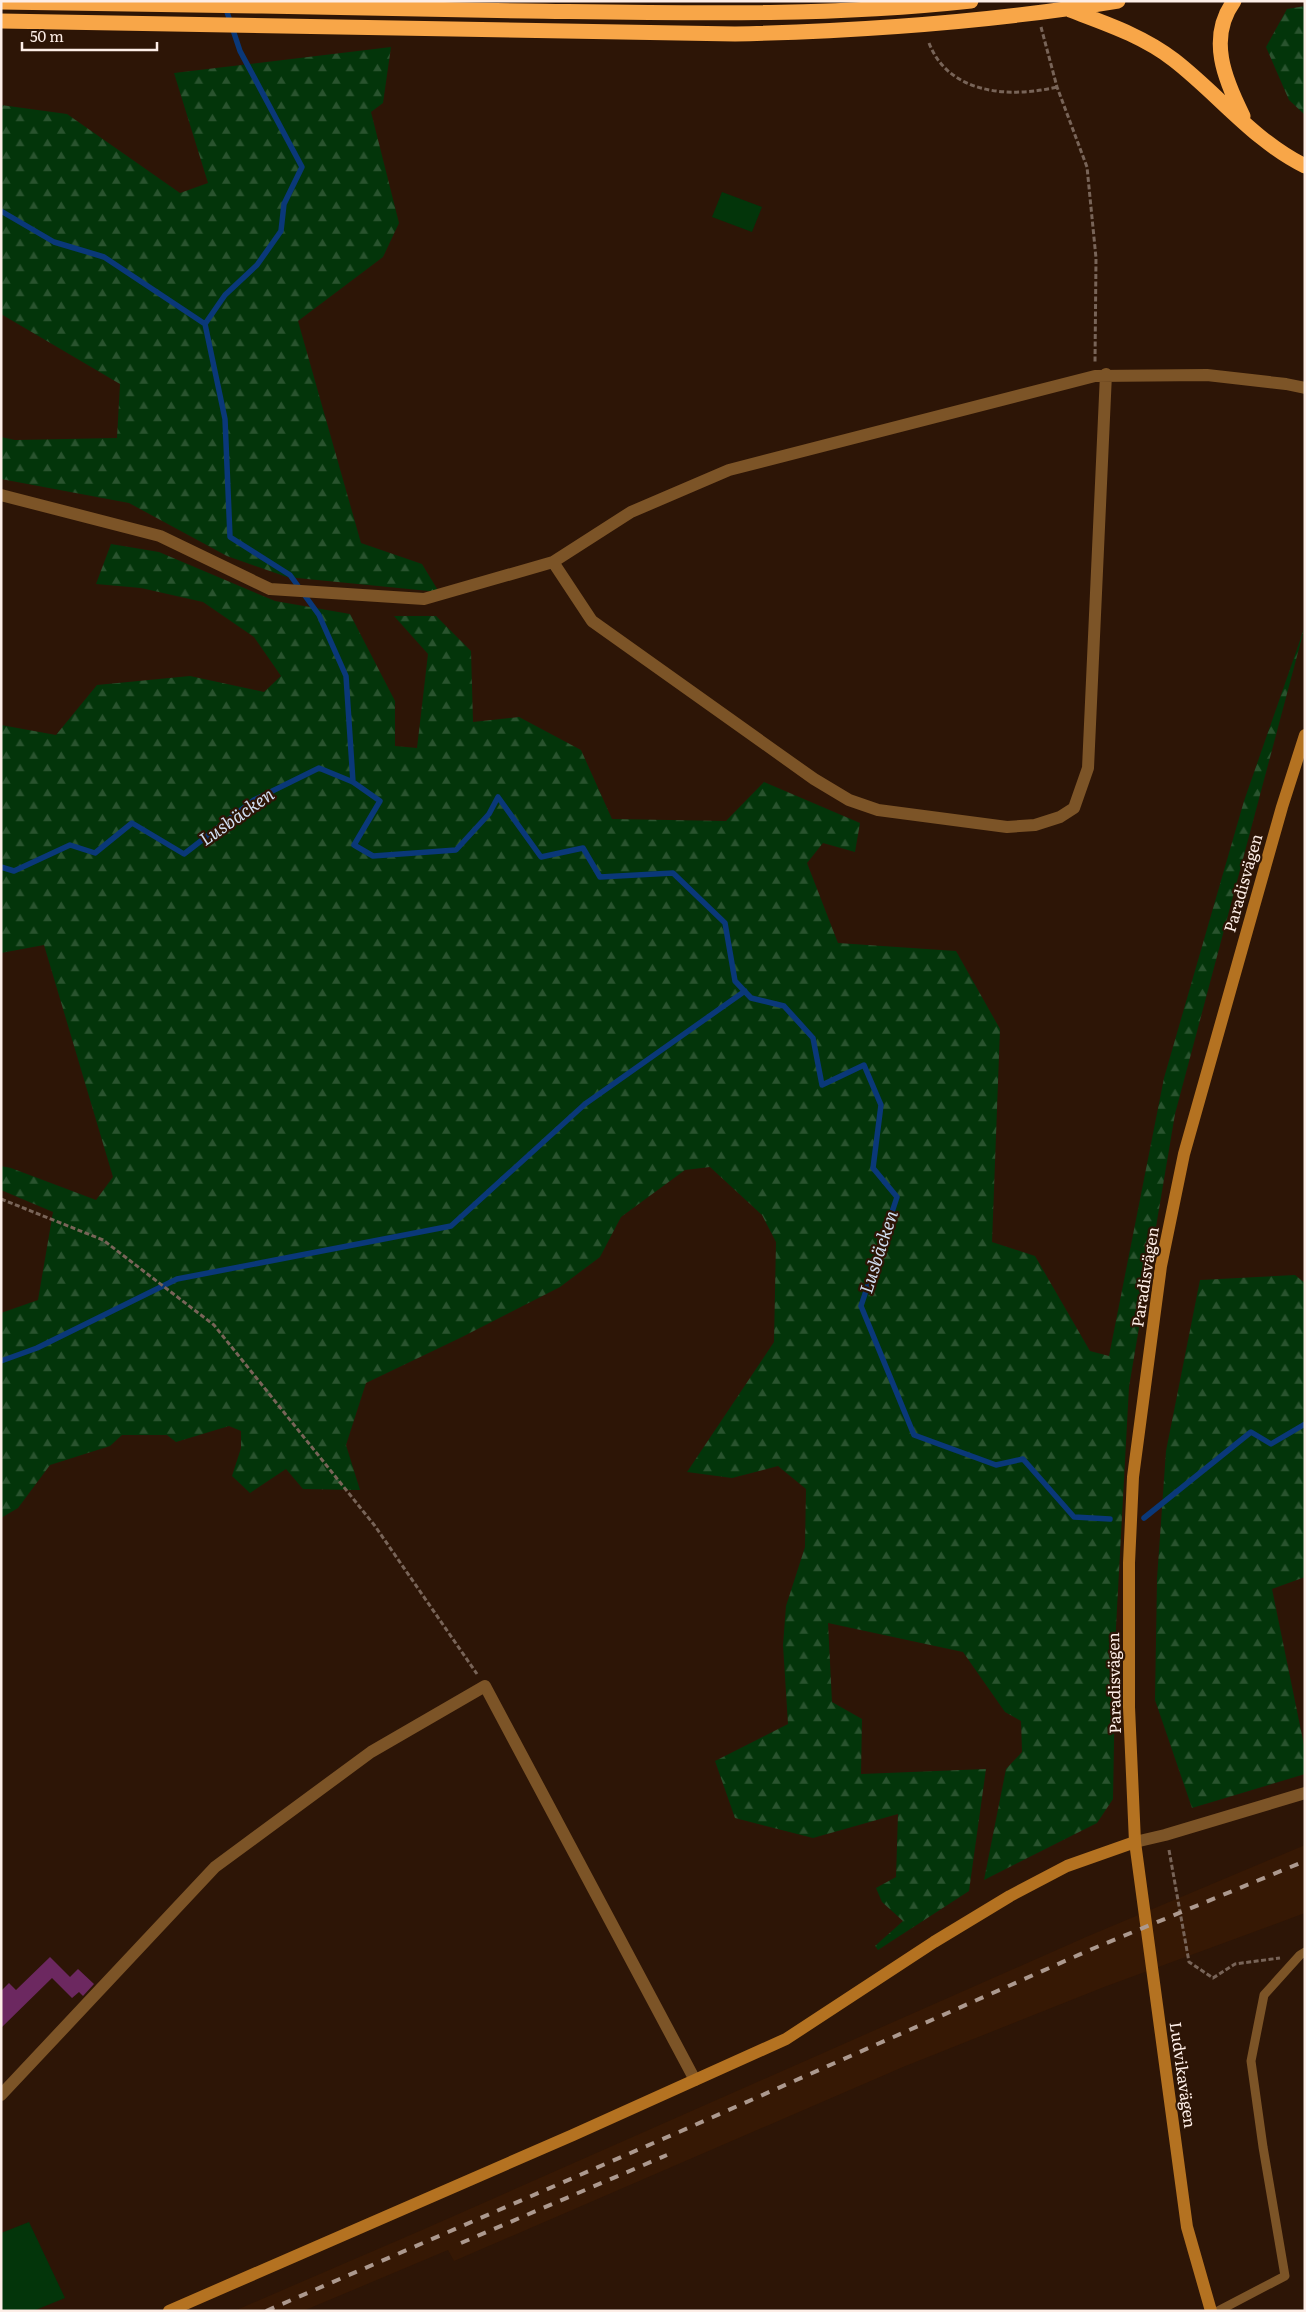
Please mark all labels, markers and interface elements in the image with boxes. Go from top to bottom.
scale bar [22,20,158,52]
text: 50 m [30,24,64,47]
water label: Lusbäcken [193,780,279,851]
street label: Paradisvägen [1217,830,1268,935]
water label: Lusbäcken [851,1206,904,1297]
street label: Paradisvägen [1124,1224,1164,1329]
street label: Paradisvägen [1100,1632,1126,1734]
street label: Ludvikavägen [1165,2020,1203,2130]

